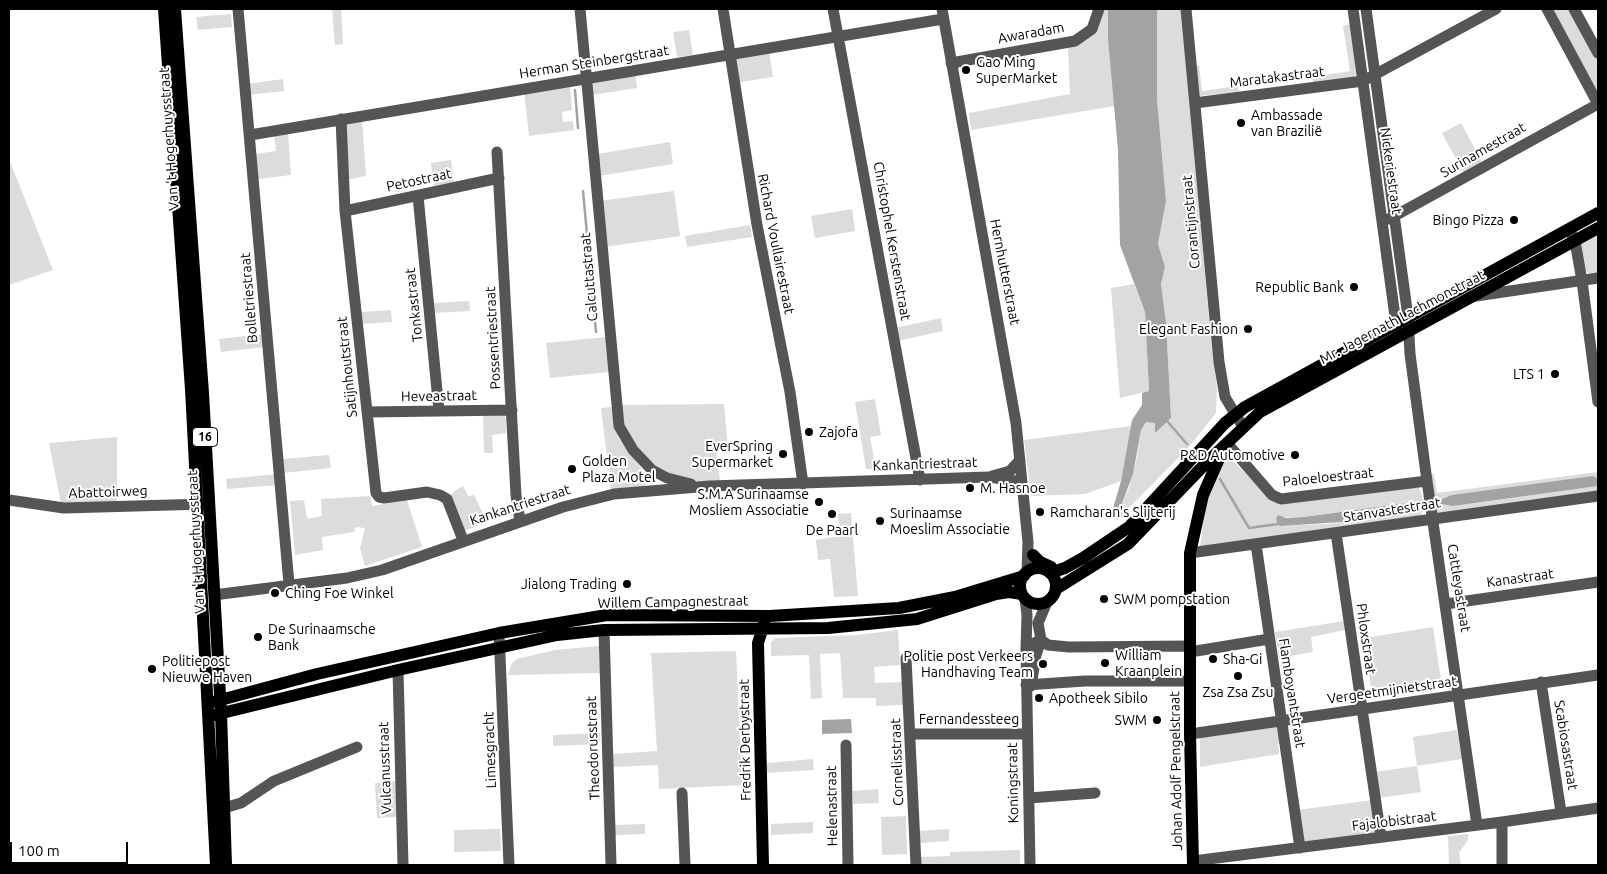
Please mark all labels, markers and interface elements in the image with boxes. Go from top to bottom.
street label: Awaradam [997,19,1065,47]
street label: Herman Steinbergstraat [518,42,670,82]
place label: Gao Ming SuperMarket [976,54,1057,86]
street label: Maratakastraat [1229,63,1325,91]
marker: Gao Ming SuperMarket [960,64,972,76]
street label: Van 't Hogerhuysstraat [156,67,182,211]
place label: Ambassade van Brazilië [1251,107,1323,140]
marker: Ambassade van Brazilië [1235,117,1247,129]
street label: Surinamestraat [1437,119,1529,181]
street label: Nickeriestraat [1377,126,1405,216]
street label: Christophel Kerstenstraat [870,160,914,322]
street label: Petostraat [385,165,453,195]
street label: Richard Voullairestraat [754,172,798,316]
street label: Corantijnstraat [1179,174,1203,270]
place label: Bingo Pizza [1432,212,1504,228]
marker: Bingo Pizza [1508,214,1520,226]
street label: Hernhutterstraat [986,218,1024,326]
street label: Calcuttastraat [577,232,601,322]
street label: Bolletriestraat [237,252,261,344]
street label: Mr. Jagernath Lachmonstraat [1317,266,1487,368]
street label: Tonkastraat [402,267,426,343]
place label: Republic Bank [1255,279,1344,295]
marker: Republic Bank [1348,281,1360,293]
street label: Possentriestraat [482,286,504,390]
street label: Satijnhoutstraat [333,316,361,418]
place label: Elegant Fashion [1139,321,1238,337]
marker: Elegant Fashion [1242,323,1254,335]
place label: LTS 1 [1513,366,1545,382]
marker: LTS 1 [1549,368,1561,380]
street label: Heveastraat [401,387,477,405]
place label: Zajofa [819,424,858,440]
marker: Zajofa [803,426,815,438]
road number: 16 [192,428,218,447]
place label: EverSpring Supermarket [692,438,773,471]
place label: P&D Automotive [1180,447,1285,463]
marker: EverSpring Supermarket [777,448,789,460]
marker: P&D Automotive [1289,449,1301,461]
place label: Golden Plaza Motel [582,453,655,486]
street label: Kankantriestraat [872,454,978,474]
marker: Golden Plaza Motel [566,463,578,475]
street label: Paloeloestraat [1282,464,1374,490]
street label: Van 't Hogerhuysstraat [184,470,208,614]
place label: M. Hasnoe [980,480,1046,496]
street label: Kankantriestraat [468,481,572,529]
street label: Abattoirweg [68,482,148,502]
marker: M. Hasnoe [964,482,976,494]
place label: S.M.A Surinaamse Mosliem Associatie [689,486,809,518]
street label: Stanvastestraat [1342,494,1442,526]
marker: S.M.A Surinaamse Mosliem Associatie [813,496,825,508]
place label: Ramcharan's Slijterij [1050,504,1176,520]
place label: Surinaamse Moeslim Associatie [890,505,1010,538]
marker: Ramcharan's Slijterij [1034,506,1046,518]
marker: De Paarl [826,508,838,520]
marker: Surinaamse Moeslim Associatie [874,515,886,527]
place label: De Paarl [806,522,858,538]
street label: Cattleyastraat [1444,543,1474,633]
street label: Kanastraat [1485,565,1555,591]
place label: Jialong Trading [521,576,617,592]
marker: Jialong Trading [621,578,633,590]
place label: Ching Foe Winkel [285,585,394,601]
marker: Ching Foe Winkel [269,587,281,599]
place label: SWM pompstation [1114,591,1230,607]
street label: Willem Campagnestraat [597,592,749,612]
marker: SWM pompstation [1098,593,1110,605]
street label: Phloxstraat [1353,602,1379,676]
place label: De Surinaamsche Bank [268,621,376,654]
marker: De Surinaamsche Bank [252,631,264,643]
street label: Flamboyantstraat [1275,637,1309,749]
place label: William Kraanplein [1115,647,1182,680]
place label: Politie post Verkeers Handhaving Team [903,648,1033,680]
place label: Sha-Gi [1223,651,1262,667]
place label: Politiepost Nieuwe Haven [162,653,252,686]
marker: Sha-Gi [1207,653,1219,665]
marker: William Kraanplein [1099,657,1111,669]
marker: Politie post Verkeers Handhaving Team [1037,658,1049,670]
marker: Politiepost Nieuwe Haven [146,663,158,675]
marker: Zsa Zsa Zsu [1232,670,1244,682]
street label: Vergeetmijnietstraat [1326,673,1458,707]
street label: Fredrik Derbystraat [736,679,754,801]
place label: Zsa Zsa Zsu [1203,684,1273,700]
place label: Apotheek Sibilo [1049,690,1148,706]
street label: Johan Adolf Pengelstraat [1166,691,1186,851]
marker: Apotheek Sibilo [1033,692,1045,704]
street label: Theodorusstraat [583,696,603,800]
street label: Scabiosastraat [1551,699,1581,791]
street label: Limesgracht [480,711,500,789]
street label: Fernandessteeg [919,711,1019,727]
place label: SWM [1115,712,1147,728]
marker: SWM [1151,714,1163,726]
street label: Cornelisstraat [887,718,907,806]
street label: Vulcanusstraat [375,721,395,815]
street label: Koningstraat [1004,742,1022,824]
street label: Helenastraat [823,765,841,847]
street label: Fajalobistraat [1351,807,1437,835]
scale bar [12,832,130,864]
text: 100 m [18,842,60,859]

